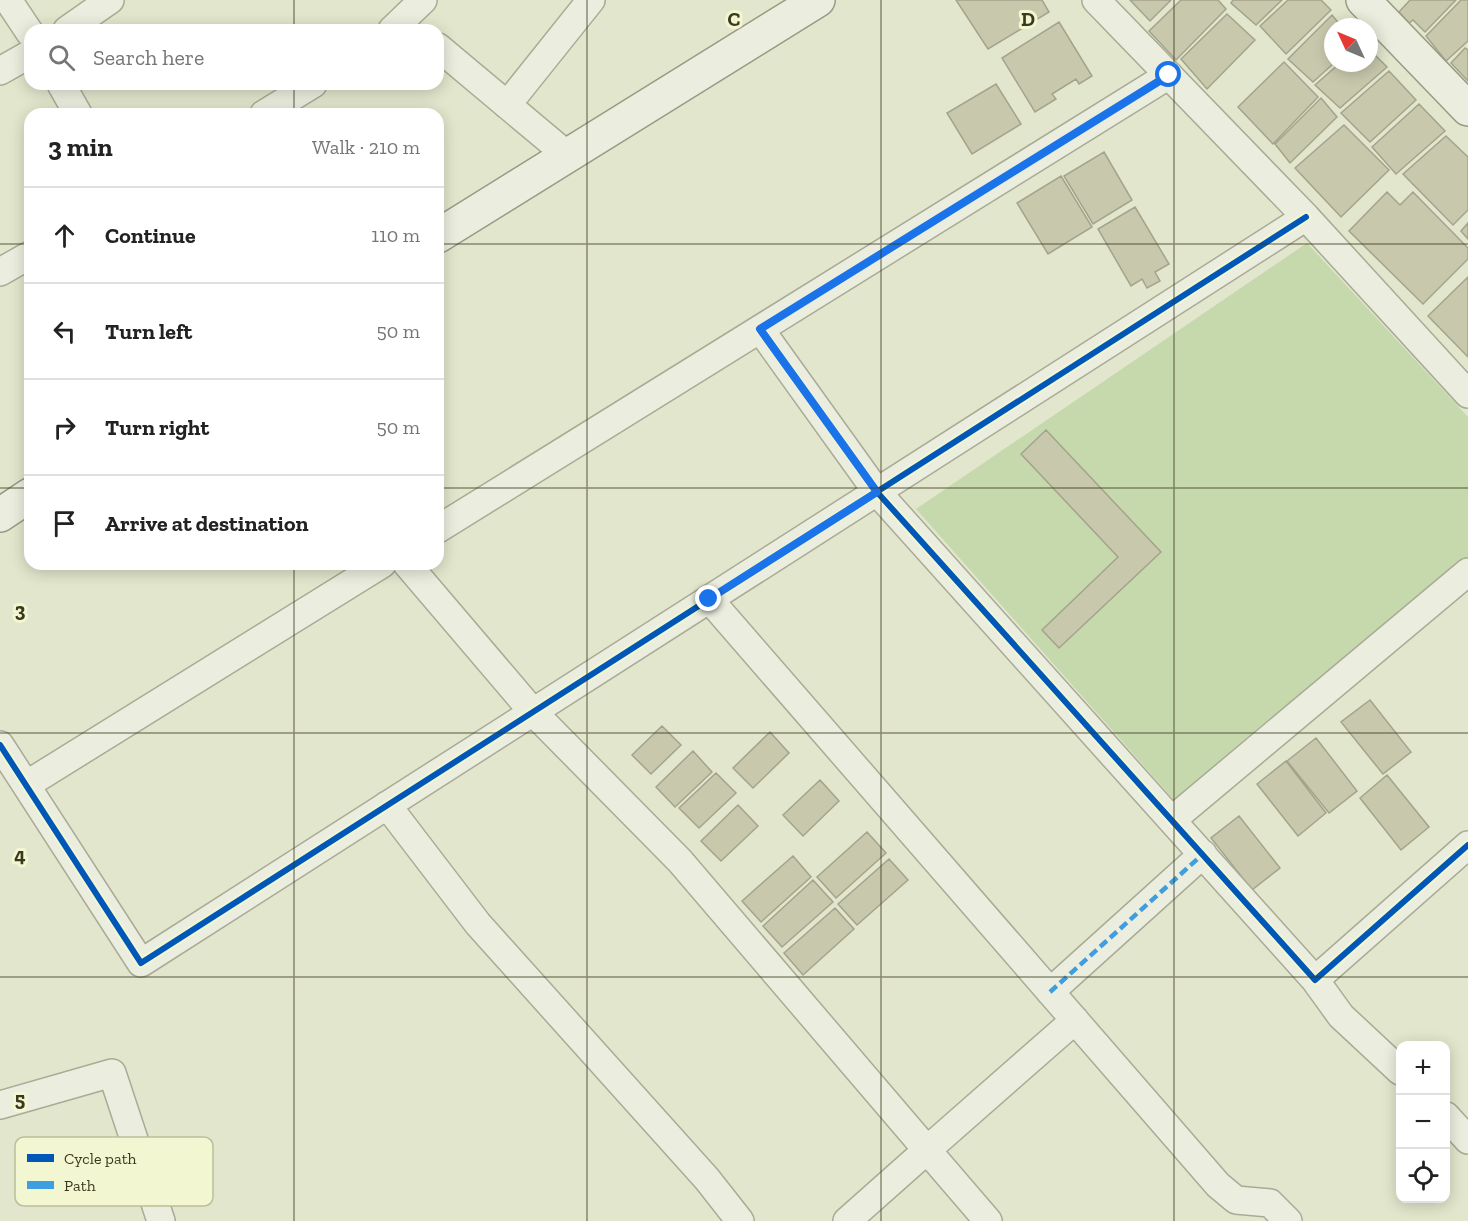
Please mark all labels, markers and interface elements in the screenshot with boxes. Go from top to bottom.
text: C [728,7,741,31]
text: D [1021,7,1035,31]
north arrow [1324,18,1378,72]
search box [24,24,444,90]
icon: search [45,41,78,74]
text: Search here [93,44,204,71]
route start [1155,61,1181,87]
text: 3 min [48,131,113,163]
text: Walk · 210 m [312,135,420,159]
icon: ahead [48,219,81,252]
text: Continue [105,222,196,249]
text: 110 m [371,223,420,247]
icon: left [48,315,81,348]
text: Turn left [105,318,192,345]
text: 50 m [376,319,420,343]
icon: right [48,411,81,444]
text: Turn right [105,414,209,441]
text: 50 m [376,415,420,439]
icon: arrive [48,507,81,540]
text: Arrive at destination [105,510,308,537]
route end [695,585,721,611]
text: 3 [15,598,26,622]
text: 4 [14,843,26,867]
map controls [1396,1041,1450,1203]
button: + [1396,1041,1450,1095]
text: 5 [15,1087,25,1111]
button: − [1396,1095,1450,1149]
legend [15,1137,213,1206]
text: Cycle path [64,1149,137,1168]
button: locate [1396,1149,1450,1203]
text: Path [64,1176,96,1195]

